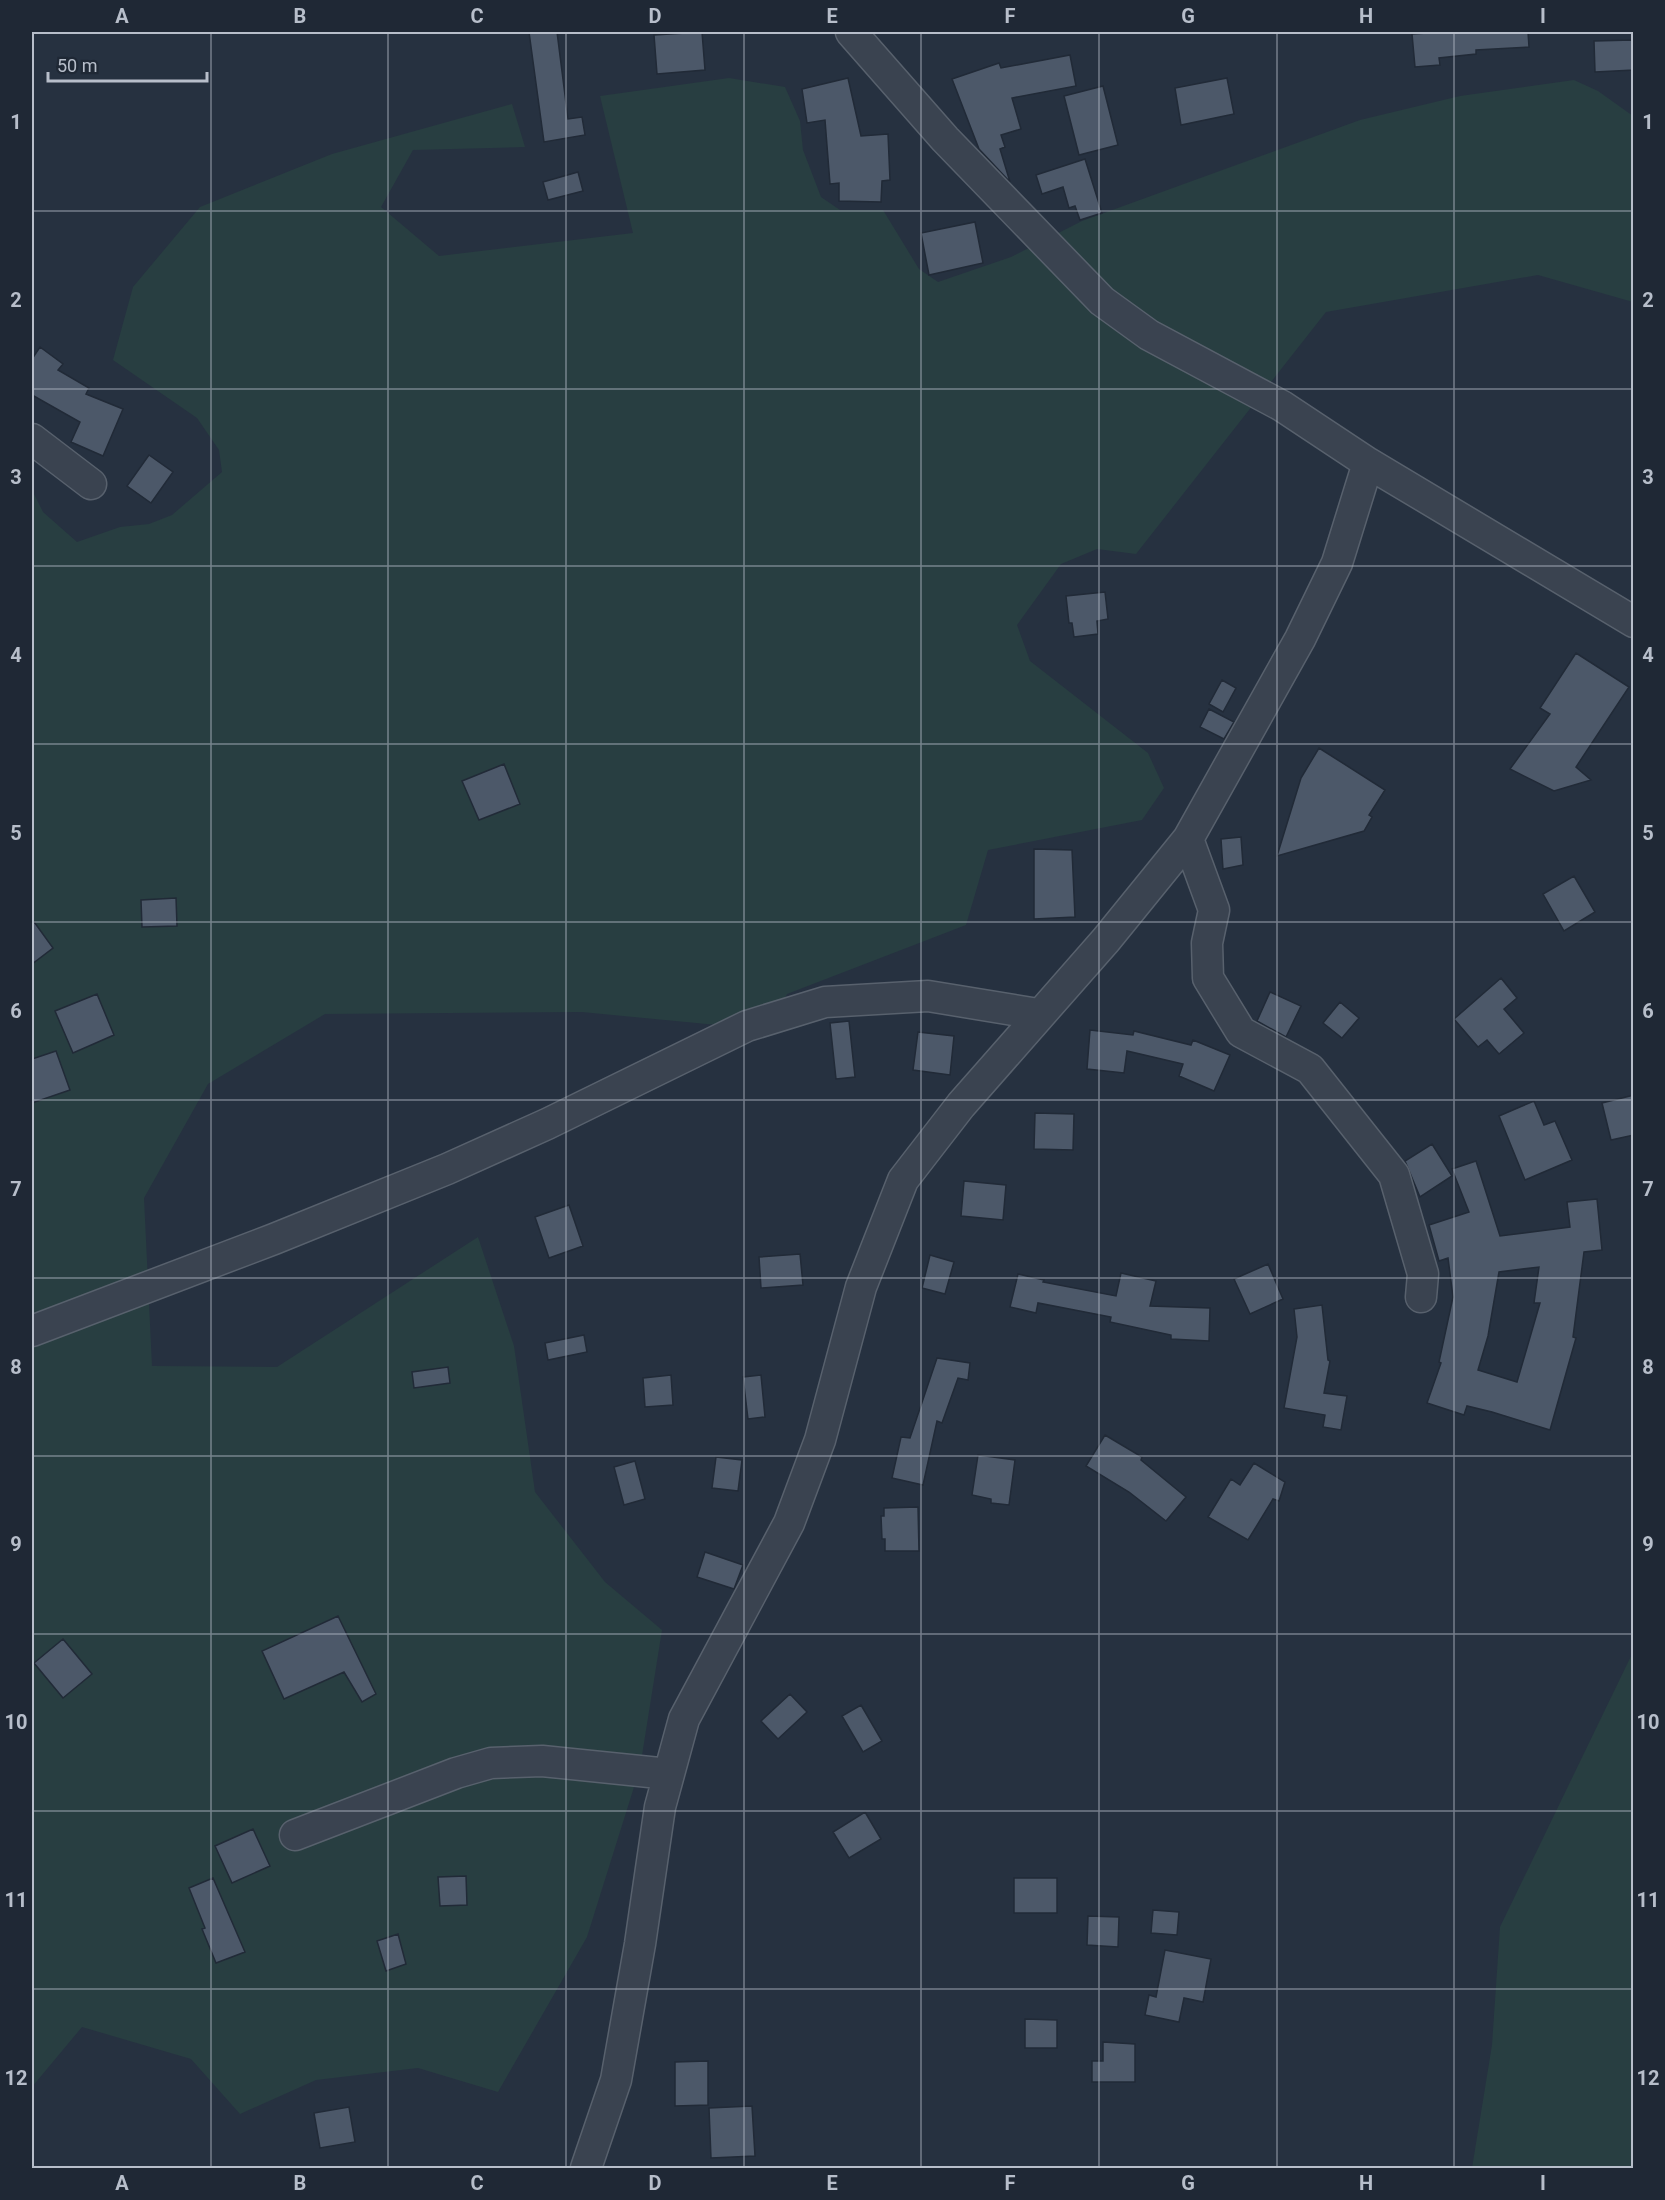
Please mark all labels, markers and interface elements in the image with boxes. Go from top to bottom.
text: A [115,4,129,28]
text: B [294,4,306,28]
text: C [470,4,484,28]
text: D [649,4,662,28]
text: E [826,4,838,28]
text: F [1005,4,1016,28]
text: G [1181,4,1195,28]
text: H [1359,4,1373,28]
text: I [1540,4,1546,28]
scale bar [48,45,207,83]
text: 50 m [57,55,97,76]
text: 1 [10,110,22,134]
text: 1 [1642,110,1654,134]
text: 2 [10,288,22,312]
text: 2 [1642,288,1654,312]
text: 3 [10,465,22,489]
text: 3 [1642,465,1654,489]
text: 4 [10,643,22,667]
text: 4 [1642,643,1654,667]
text: 5 [10,821,22,845]
text: 5 [1642,821,1654,845]
text: 6 [10,999,22,1023]
text: 6 [1642,999,1654,1023]
text: 7 [10,1177,22,1201]
text: 7 [1642,1177,1654,1201]
text: 8 [10,1355,22,1379]
text: 8 [1642,1355,1654,1379]
text: 9 [10,1532,22,1556]
text: 9 [1642,1532,1654,1556]
text: 10 [5,1710,27,1734]
text: 10 [1637,1710,1659,1734]
text: 11 [5,1888,27,1912]
text: 11 [1637,1888,1659,1912]
text: 12 [5,2066,27,2090]
text: 12 [1637,2066,1659,2090]
text: A [115,2171,129,2195]
text: B [294,2171,306,2195]
text: C [470,2171,484,2195]
text: D [649,2171,662,2195]
text: E [826,2171,838,2195]
text: F [1005,2171,1016,2195]
text: G [1181,2171,1195,2195]
text: H [1359,2171,1373,2195]
text: I [1540,2171,1546,2195]

